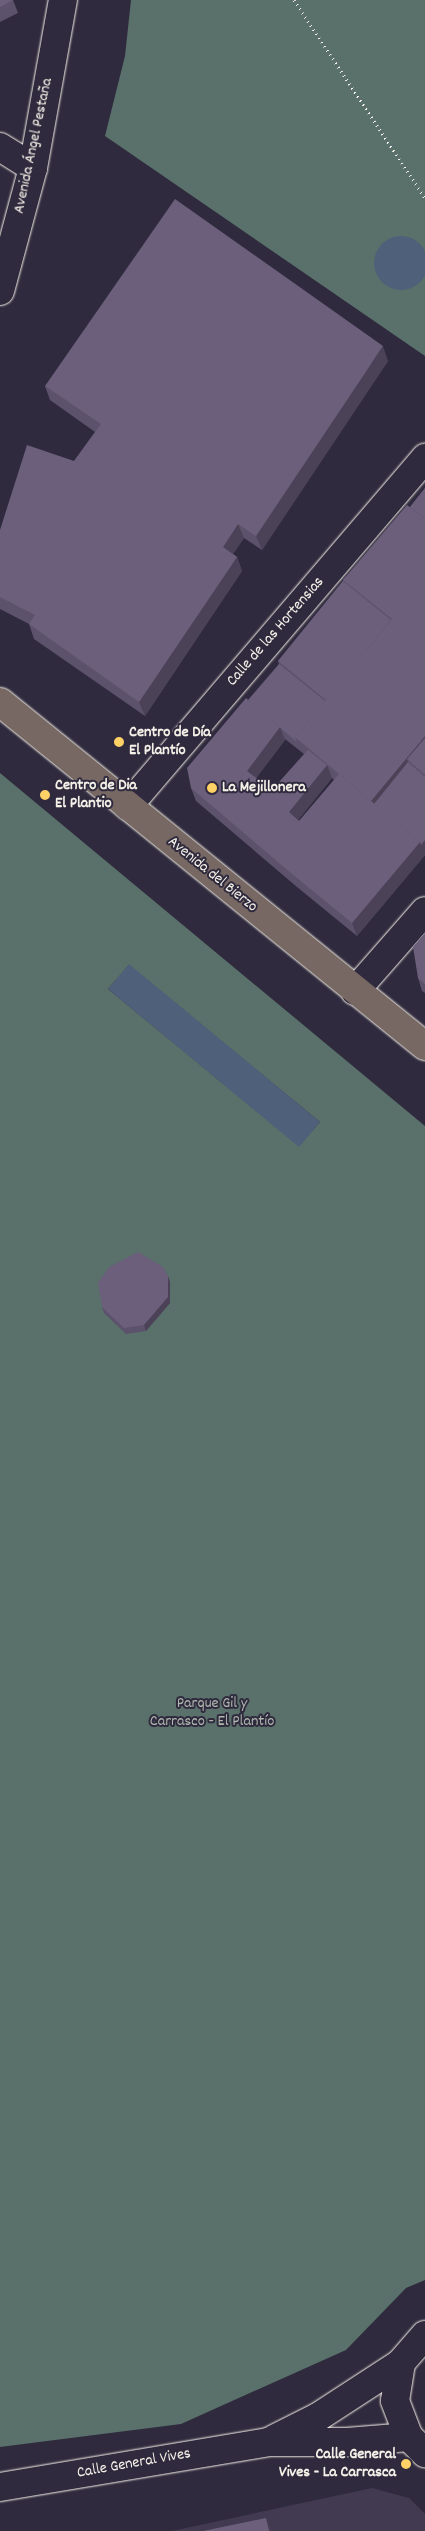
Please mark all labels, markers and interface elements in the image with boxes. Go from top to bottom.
street label: Avenida Ángel Pestaña [10,77,58,215]
street label: Calle de las Hortensias [223,573,329,691]
place label: Centro de Día El Plantío [129,723,211,761]
marker: Centro de Día El Plantío [113,736,125,748]
place label: Centro de Dia El Plantio [55,776,137,814]
place label: La Mejillonera [222,778,306,798]
marker: La Mejillonera [206,782,218,794]
marker: Centro de Dia El Plantio [39,789,51,801]
street label: Avenida del Bierzo [163,833,261,917]
park label: Parque Gil y Carrasco - El Plantío [150,1694,274,1732]
street label: Calle General Vives [76,2445,192,2483]
place label: Calle General Vives - La Carrasca [279,2445,396,2483]
marker: Calle General Vives - La Carrasca [400,2458,412,2470]

